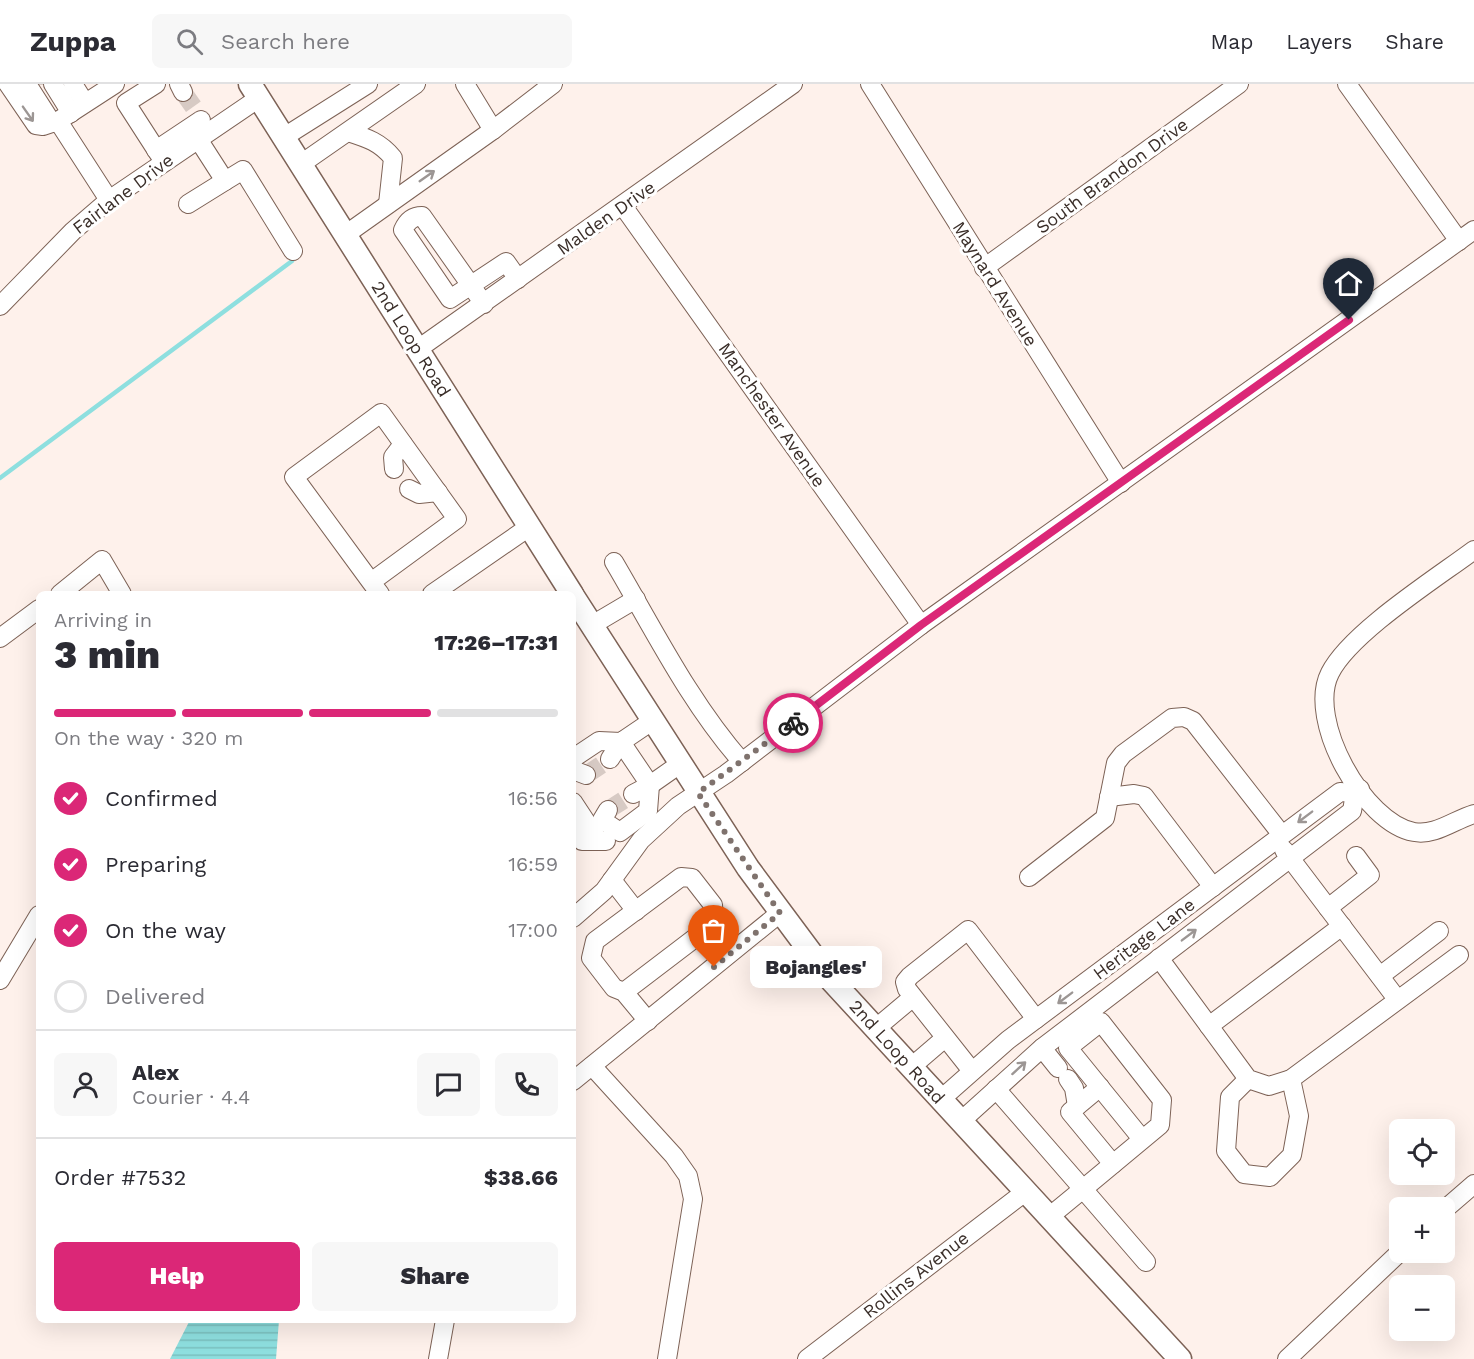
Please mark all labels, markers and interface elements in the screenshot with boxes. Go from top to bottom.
search box [152,14,572,68]
text: Zuppa [30,25,116,58]
icon: search [173,25,206,58]
text: Search here [221,29,350,54]
text: Map [1210,29,1253,54]
text: Layers [1286,29,1352,54]
text: Share [1385,29,1444,54]
one-way arrow [22,105,34,121]
street label: South Brandon Drive [1032,113,1192,238]
street label: Fairlane Drive [68,149,177,238]
one-way arrow [419,170,435,182]
street label: Malden Drive [553,176,659,259]
street label: Maynard Avenue [949,218,1042,350]
pin [1323,258,1374,320]
icon: home [1332,267,1365,300]
street label: 2nd Loop Road [367,277,455,400]
street label: Manchester Avenue [715,338,830,491]
text: Arriving in [54,608,152,632]
text: 17:26–17:31 [434,630,558,655]
text: 3 min [54,632,160,677]
courier [763,693,823,753]
icon: bike [777,707,810,740]
text: On the way · 320 m [54,726,243,750]
icon: check [54,782,87,815]
text: Confirmed [105,786,218,811]
text: 16:56 [508,786,558,810]
one-way arrow [1298,811,1314,824]
icon: check [54,848,87,881]
text: Preparing [105,852,206,877]
text: 16:59 [508,852,558,876]
street label: Heritage Lane [1089,894,1199,984]
pin [688,905,739,967]
icon: check [54,914,87,947]
icon: bag [697,914,730,947]
text: On the way [105,918,226,943]
text: 17:00 [508,918,558,942]
one-way arrow [1180,929,1196,941]
callout: Bojangles' [750,946,882,988]
text: Bojangles' [765,955,867,979]
text: Delivered [105,984,205,1009]
one-way arrow [1058,991,1074,1004]
street label: 2nd Loop Road [845,995,950,1108]
button: person [54,1053,117,1116]
button: chat [417,1053,480,1116]
button: phone [495,1053,558,1116]
text: Alex [132,1060,179,1085]
one-way arrow [1011,1061,1026,1075]
text: Courier · 4.4 [132,1085,250,1109]
map controls [1389,1119,1455,1341]
button: locate [1389,1119,1455,1185]
text: Order #7532 [54,1165,186,1190]
text: $38.66 [484,1165,558,1190]
button: + [1389,1197,1455,1263]
street label: Rollins Avenue [859,1227,973,1322]
button: Help [54,1242,300,1311]
button: Share [312,1242,558,1311]
button: − [1389,1275,1455,1341]

